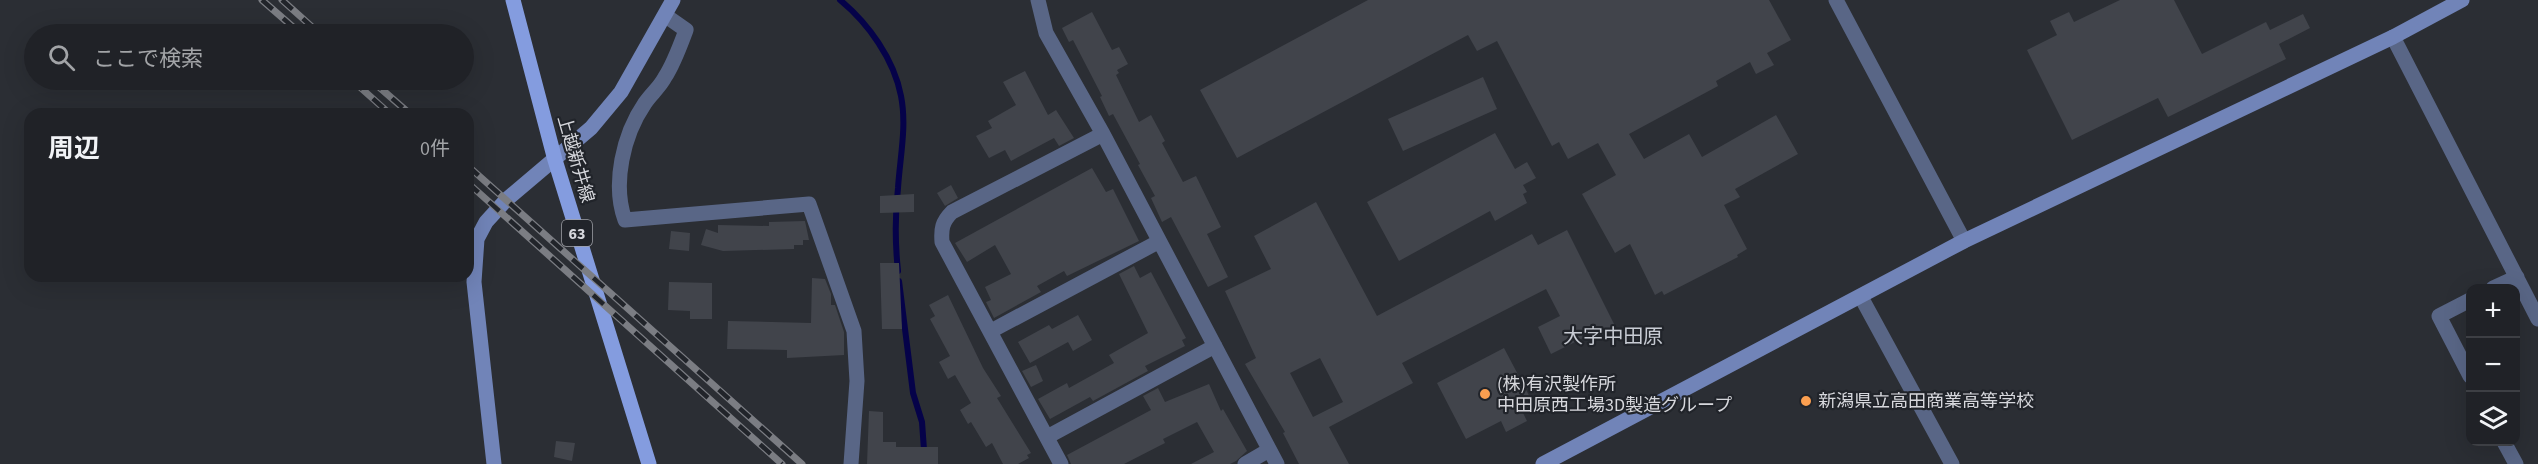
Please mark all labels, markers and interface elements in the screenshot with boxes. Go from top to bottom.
search box [24,24,474,90]
icon: search [45,41,78,74]
text: ここで検索 [93,43,203,75]
street label: 上越新井線 [551,112,600,206]
text: 周辺 [48,130,100,167]
text: 0件 [420,135,450,163]
road number: 63 [562,220,592,246]
map controls [2466,284,2520,446]
button: + [2466,284,2520,338]
district label: 大字中田原 [1563,323,1663,351]
button: − [2466,338,2520,392]
place label: (株)有沢製作所 中田原西工場3D製造グループ [1497,372,1732,418]
marker: (株)有沢製作所 中田原西工場3D製造グループ [1478,387,1492,401]
place label: 新潟県立高田商業高等学校 [1818,389,2034,414]
button: layers [2466,392,2520,446]
marker: 新潟県立高田商業高等学校 [1799,394,1813,408]

